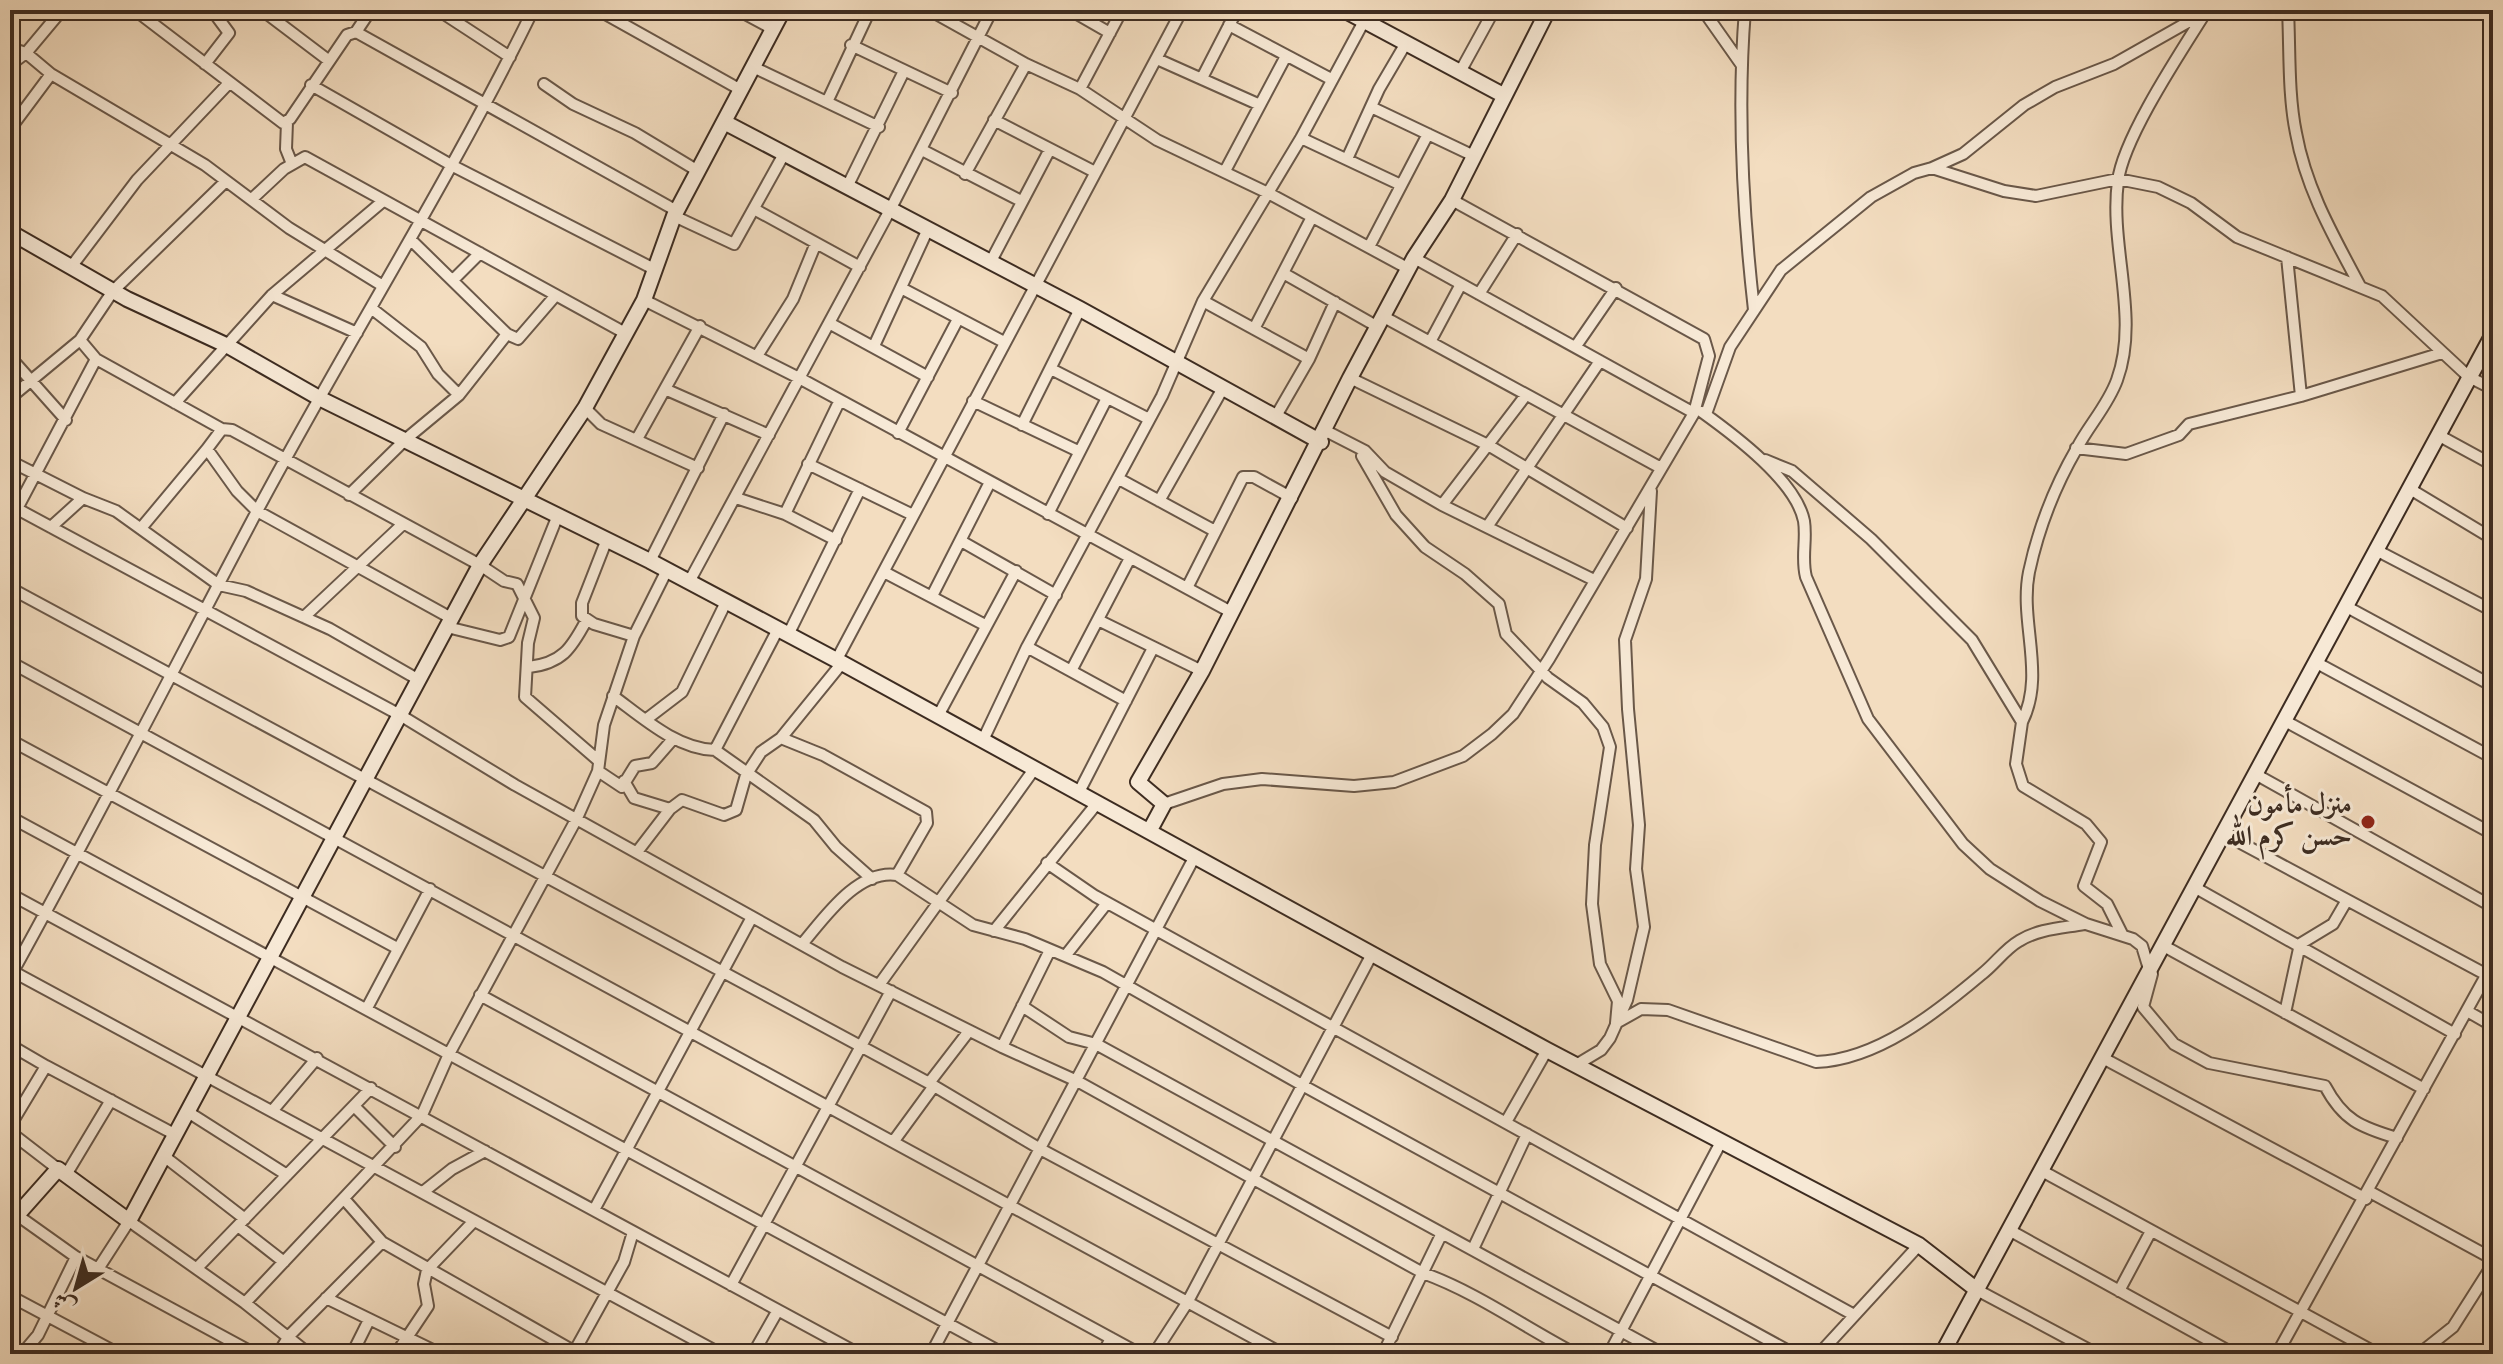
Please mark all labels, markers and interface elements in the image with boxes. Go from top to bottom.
place label: منزل مأمون حسن كرم الله [2226,783,2352,860]
marker: منزل مأمون حسن كرم الله [2359,813,2377,831]
north arrow [36,1248,116,1328]
text: ش [47,1282,84,1321]

